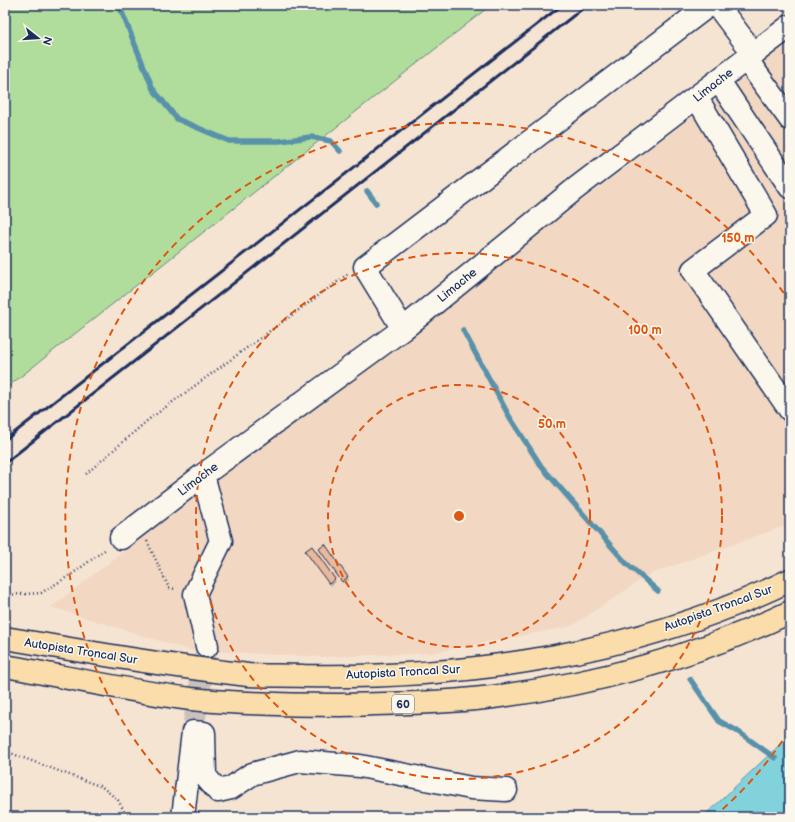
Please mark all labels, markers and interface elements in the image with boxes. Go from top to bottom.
north arrow [18,18,58,58]
text: N [40,35,55,47]
street label: Limache [690,65,736,106]
text: 150 m [722,231,754,246]
street label: Limache [435,265,480,306]
text: 100 m [628,323,662,338]
text: 50 m [538,417,566,432]
street label: Limache [175,459,221,499]
centre of rings [452,509,466,523]
street label: Autopista Troncal Sur [662,582,775,635]
street label: Autopista Troncal Sur [23,635,139,668]
street label: Autopista Troncal Sur [346,662,461,683]
road number: 60 [392,695,414,713]

